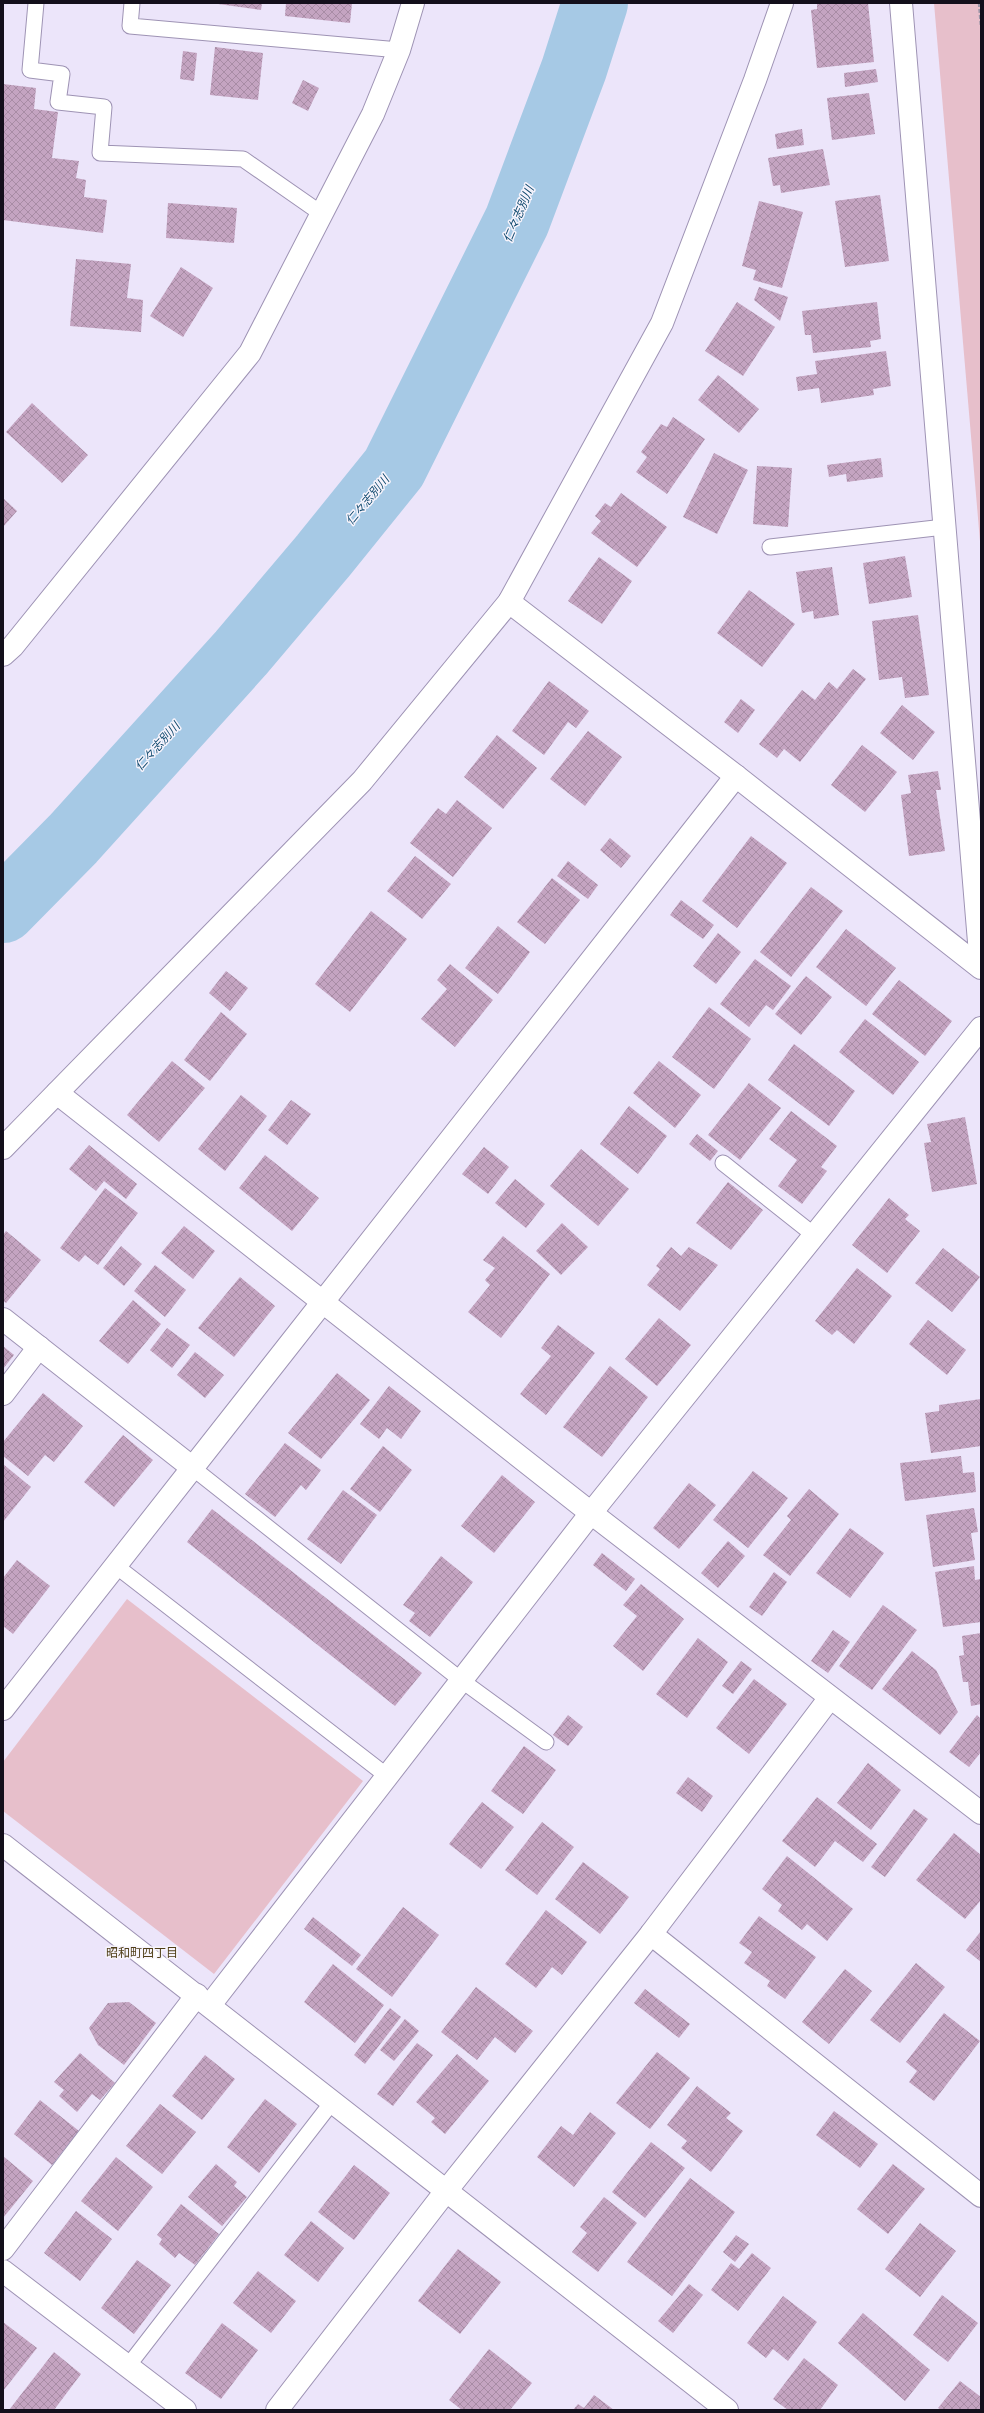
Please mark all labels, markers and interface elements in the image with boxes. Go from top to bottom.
water label: 仁々志別川 [499,182,537,245]
water label: 仁々志別川 [342,471,393,528]
water label: 仁々志別川 [131,717,184,773]
district label: 昭和町四丁目 [106,1945,178,1960]

